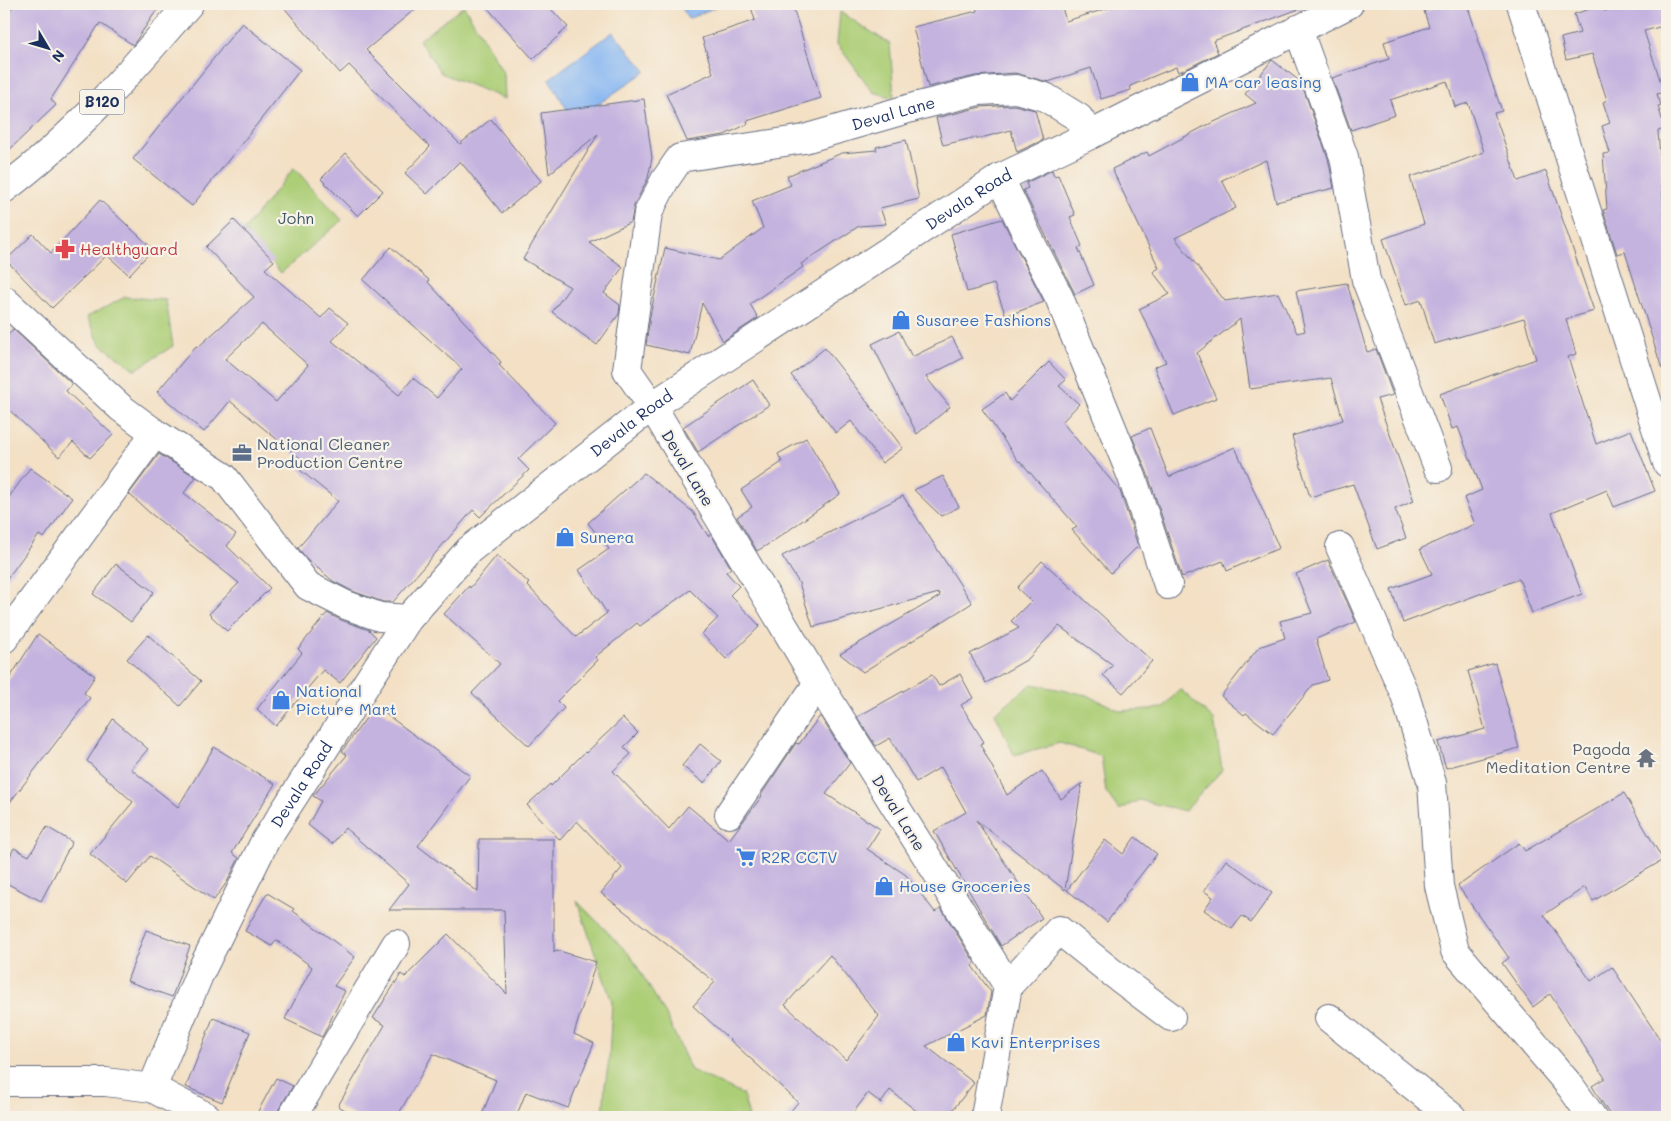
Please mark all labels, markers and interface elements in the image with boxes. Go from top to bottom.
north arrow [22,22,72,72]
text: N [48,46,69,66]
shop icon: MA car leasing [1179,71,1201,93]
place label: MA car leasing [1205,71,1321,92]
road number: B120 [80,90,124,114]
street label: Deval Lane [849,91,937,135]
street label: Devala Road [921,163,1015,234]
park label: John [278,207,314,228]
pharmacy icon: Healthguard [54,238,76,260]
place label: Healthguard [80,238,178,259]
shop icon: Susaree Fashions [890,309,912,331]
place label: Susaree Fashions [916,309,1051,330]
street label: Devala Road [585,385,676,461]
street label: Deval Lane [657,426,719,510]
place label: National Cleaner Production Centre [257,433,403,472]
office icon: National Cleaner Production Centre [231,442,253,464]
shop icon: Sunera [554,526,576,548]
place label: Sunera [580,526,635,547]
place label: National Picture Mart [296,680,397,719]
shop icon: National Picture Mart [270,689,292,711]
street label: Devala Road [266,737,336,831]
place label: Pagoda Meditation Centre [1486,738,1631,777]
temple icon: Pagoda Meditation Centre [1635,747,1657,769]
street label: Deval Lane [868,771,931,855]
supermarket icon: R2R CCTV [735,846,757,868]
place label: R2R CCTV [761,846,838,867]
shop icon: House Groceries [873,875,895,897]
place label: House Groceries [899,875,1031,896]
shop icon: Kavi Enterprises [945,1031,967,1053]
place label: Kavi Enterprises [971,1031,1100,1052]

